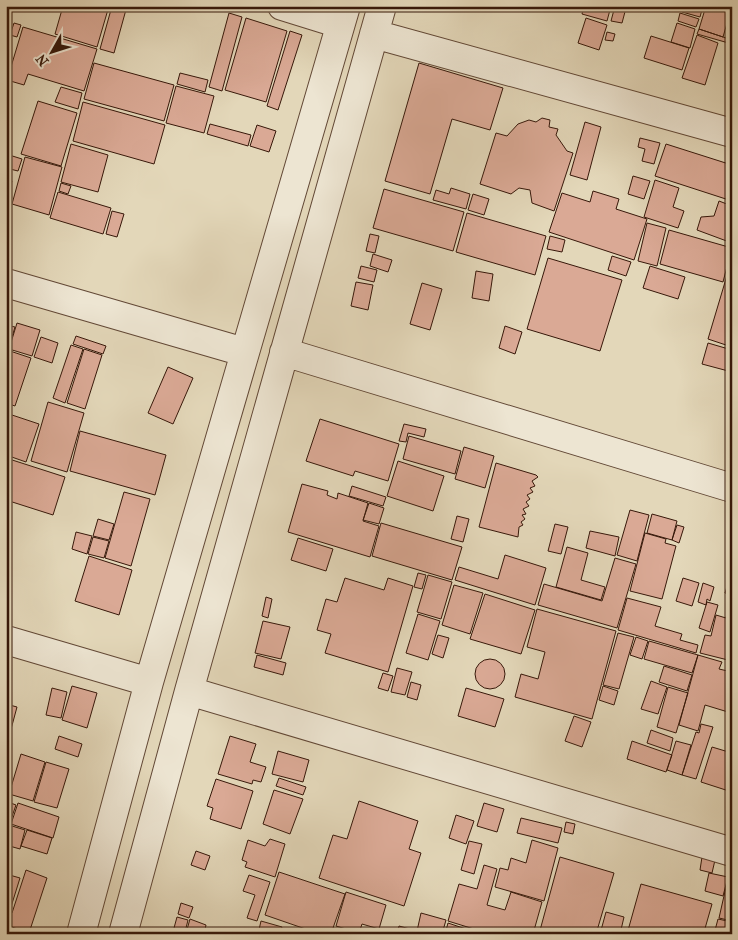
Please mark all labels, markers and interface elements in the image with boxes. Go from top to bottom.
north arrow [28,28,78,78]
text: N [32,50,52,69]

